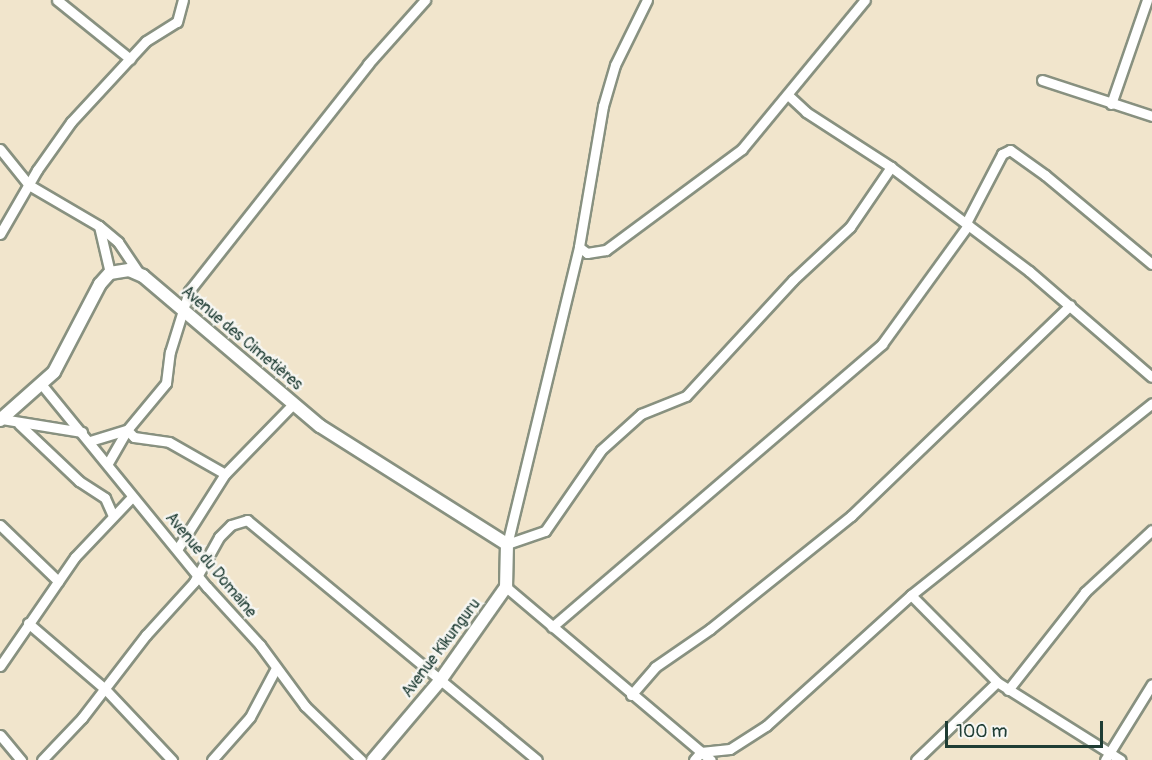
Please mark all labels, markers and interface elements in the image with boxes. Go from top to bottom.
street label: Avenue des Cimetières [178,282,306,394]
street label: Avenue du Domaine [161,508,261,622]
street label: Avenue Kikunguru [398,595,484,701]
scale bar [948,709,1106,747]
text: 100 m [956,720,1008,743]

